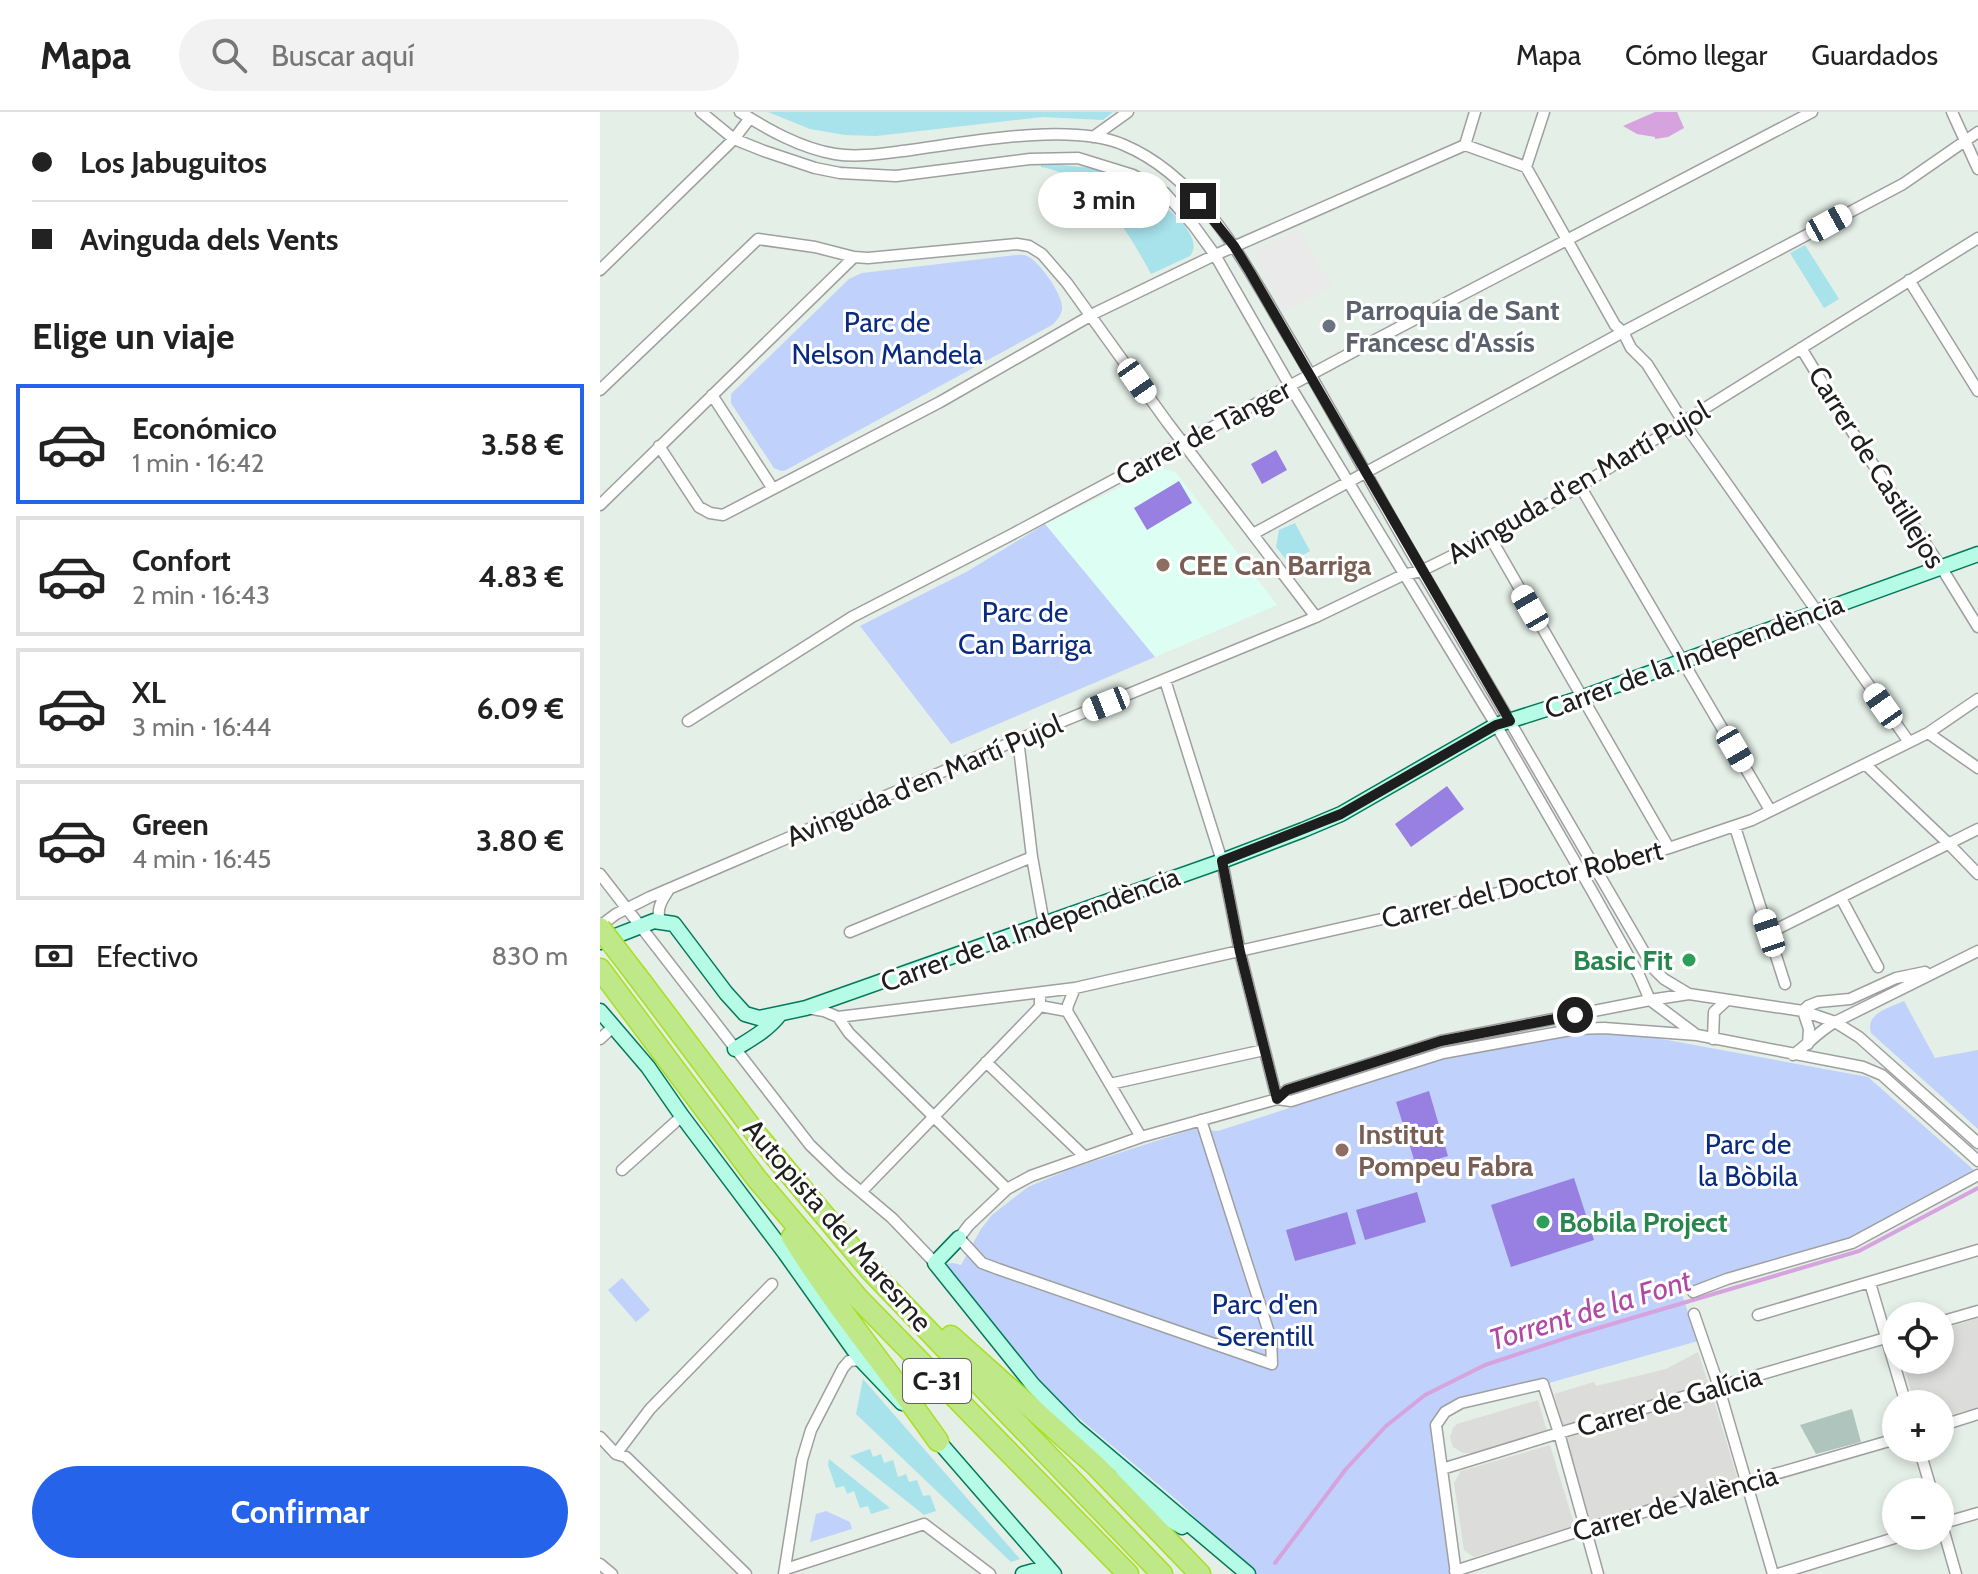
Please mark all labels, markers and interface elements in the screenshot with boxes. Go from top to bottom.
search box [179,19,739,91]
text: Mapa [40,32,131,79]
icon: search [207,33,251,77]
text: Buscar aquí [271,37,414,74]
text: Mapa [1516,38,1581,72]
text: Cómo llegar [1625,38,1767,72]
text: Guardados [1811,38,1938,72]
text: Los Jabuguitos [80,144,267,181]
callout: 3 min [1038,173,1170,229]
route end [1180,183,1216,219]
text: 3 min [1072,184,1136,216]
car [1802,201,1856,245]
text: Avinguda dels Vents [80,221,339,258]
place label: Parroquia de Sant Francesc d'Assís [1345,293,1560,359]
park label: Parc de Nelson Mandela [792,305,983,371]
text: Elige un viaje [32,314,235,358]
marker: Parroquia de Sant Francesc d'Assís [1320,317,1338,335]
car [1113,354,1161,408]
street label: Carrer de Castillejos [1801,360,1953,574]
street label: Carrer de Tànger [1110,372,1296,492]
street label: Avinguda d'en Martí Pujol [1441,393,1715,571]
icon: car [36,408,108,480]
text: Económico [132,410,277,447]
text: 3.58 € [481,426,564,463]
text: 1 min · 16:42 [132,447,264,479]
icon: car [36,540,108,612]
text: Confort [132,542,231,579]
place label: CEE Can Barriga [1179,548,1372,582]
marker: CEE Can Barriga [1154,556,1172,574]
text: 4.83 € [478,558,564,595]
text: 2 min · 16:43 [132,579,270,611]
car [1508,581,1552,635]
street label: Carrer de la Independència [1540,586,1849,726]
park label: Parc de Can Barriga [958,595,1092,661]
icon: car [36,672,108,744]
text: XL [132,674,166,711]
car [1859,679,1907,733]
car [1079,684,1133,724]
text: 6.09 € [477,690,564,727]
street label: Avinguda d'en Martí Pujol [781,706,1068,854]
text: 3 min · 16:44 [132,711,271,743]
car [1713,722,1757,776]
icon: car [36,804,108,876]
text: Green [132,806,209,843]
text: 3.80 € [476,822,564,859]
street label: Carrer del Doctor Robert [1378,833,1666,935]
text: 4 min · 16:45 [132,843,271,875]
street label: Carrer de la Independència [876,859,1185,999]
car [1750,906,1788,960]
icon: cash [32,934,76,978]
text: Efectivo [96,938,198,975]
text: 830 m [491,940,568,972]
place label: Basic Fit [1573,943,1673,977]
marker: Basic Fit [1680,951,1698,969]
route start [1557,997,1593,1033]
street label: Autopista del Maresme [736,1112,940,1338]
place label: Institut Pompeu Fabra [1358,1117,1533,1183]
park label: Parc de la Bòbila [1698,1127,1799,1193]
marker: Institut Pompeu Fabra [1333,1141,1351,1159]
place label: Bobila Project [1559,1205,1728,1239]
marker: Bobila Project [1534,1213,1552,1231]
water label: Torrent de la Font [1484,1261,1696,1358]
park label: Parc d'en Serentill [1212,1287,1318,1353]
map controls [1882,1302,1954,1550]
button: locate [1882,1302,1954,1374]
street label: Carrer de Galícia [1573,1358,1766,1444]
road number: C-31 [903,1359,971,1403]
button: + [1882,1390,1954,1462]
street label: Carrer de València [1569,1457,1782,1549]
button: Confirmar [32,1466,568,1558]
button: − [1882,1478,1954,1550]

